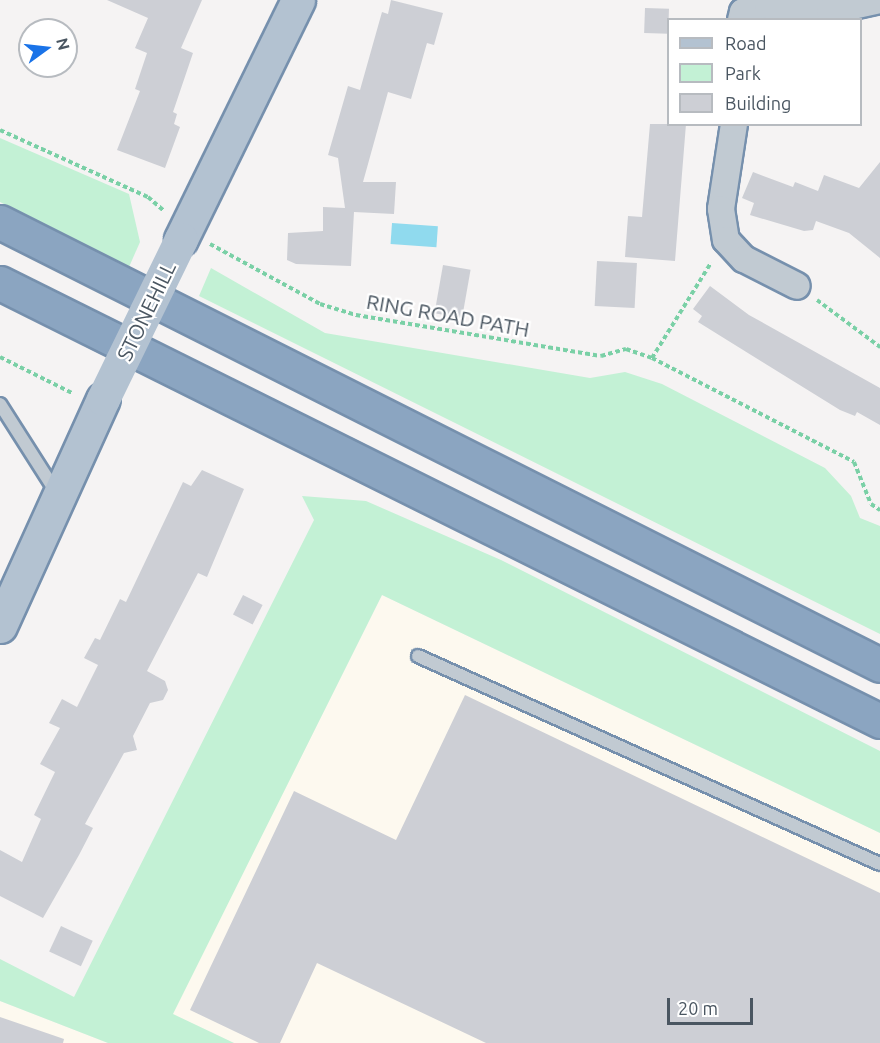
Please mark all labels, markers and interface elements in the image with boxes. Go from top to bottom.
north arrow [18,18,78,78]
legend [667,18,862,126]
text: Road [725,33,767,53]
text: N [53,36,74,52]
text: Park [725,63,761,83]
text: Building [725,93,791,113]
street label: STONEHILL [111,258,181,364]
street label: RING ROAD PATH [365,288,531,342]
scale bar [670,986,756,1024]
text: 20 m [678,998,718,1018]

